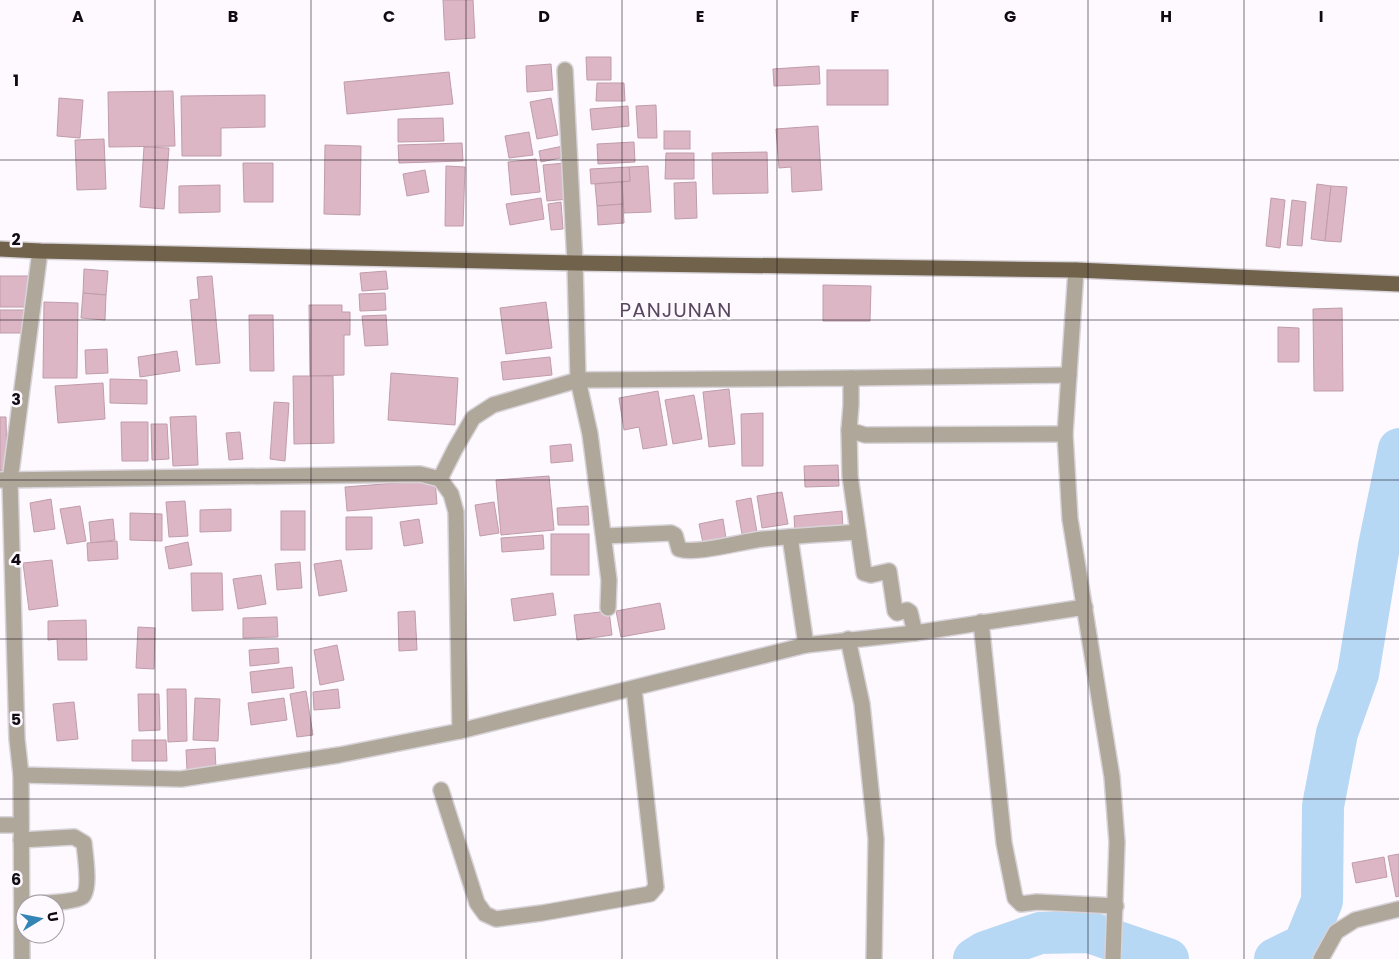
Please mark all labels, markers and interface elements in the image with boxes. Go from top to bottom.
text: A [72,5,84,28]
text: B [228,5,238,28]
text: C [383,5,395,28]
text: D [538,5,550,28]
text: E [696,5,704,28]
text: F [851,5,860,28]
text: G [1004,5,1016,28]
text: H [1160,5,1172,28]
text: I [1319,5,1323,28]
text: 1 [13,69,19,92]
text: 2 [11,228,21,251]
district label: PANJUNAN [620,296,732,324]
text: 3 [11,388,21,411]
text: 4 [11,548,22,571]
text: 5 [11,708,21,731]
text: 6 [11,868,21,891]
north arrow [15,894,65,944]
text: U [42,910,64,923]

